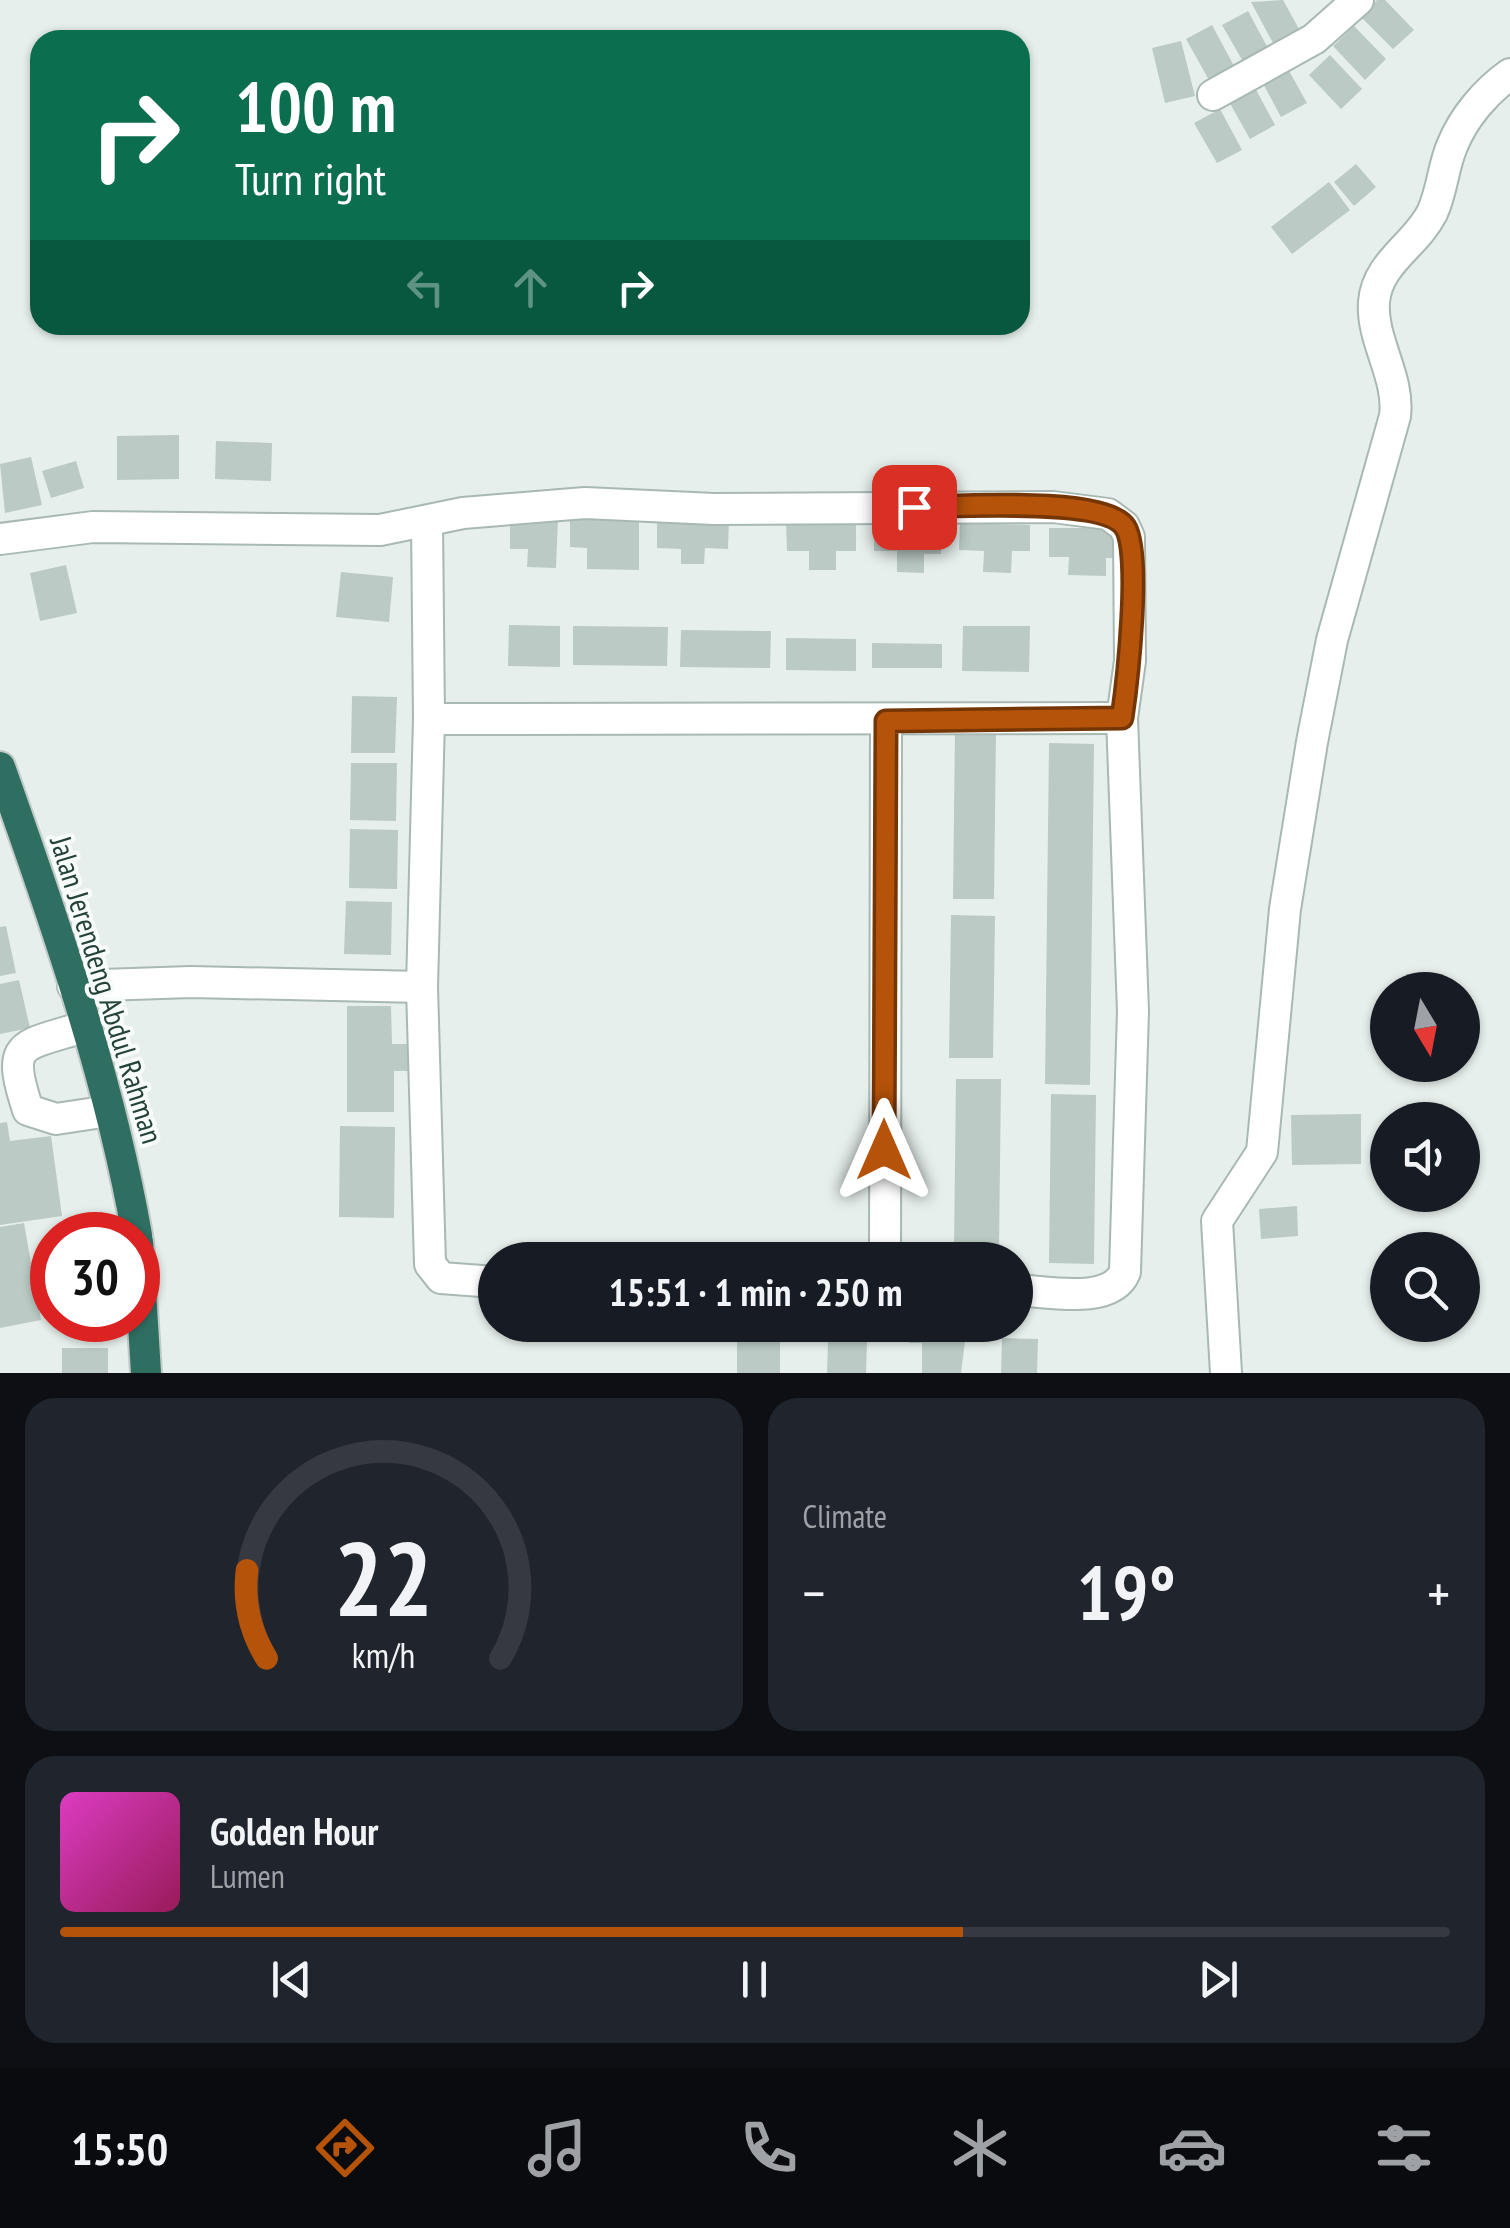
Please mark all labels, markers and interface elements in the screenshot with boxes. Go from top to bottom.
text: 100 m [235,61,396,151]
icon: right [70,70,200,200]
text: Turn right [235,149,386,207]
icon: left [398,260,453,315]
icon: ahead [503,260,558,315]
icon: right [608,260,663,315]
pin [872,465,957,550]
icon: arrive [887,480,942,535]
street label: Jalan Jerendeng Abdul Rahman [42,830,173,1148]
north arrow [1370,972,1480,1082]
map controls [1370,972,1480,1342]
position arrow [832,1098,936,1202]
button: sound [1370,1102,1480,1212]
speed limit sign: 30 [30,1212,160,1342]
button: search [1370,1232,1480,1342]
text: 15:51 · 1 min · 250 m [609,1267,902,1316]
text: Climate [803,1495,887,1537]
text: 22 [334,1510,433,1645]
text: 19° [1077,1544,1176,1641]
text: − [803,1557,825,1628]
text: + [1427,1557,1450,1628]
text: km/h [352,1632,415,1678]
text: Golden Hour [210,1806,379,1855]
text: Lumen [210,1855,285,1897]
icon: previous [264,1952,319,2007]
icon: pause [727,1952,782,2007]
icon: next [1191,1952,1246,2007]
icon: directions [310,2113,380,2183]
icon: music [522,2113,592,2183]
icon: phone [734,2113,804,2183]
icon: climate [945,2113,1015,2183]
icon: car [1157,2113,1227,2183]
icon: filters [1369,2113,1439,2183]
text: 15:50 [71,2119,168,2177]

